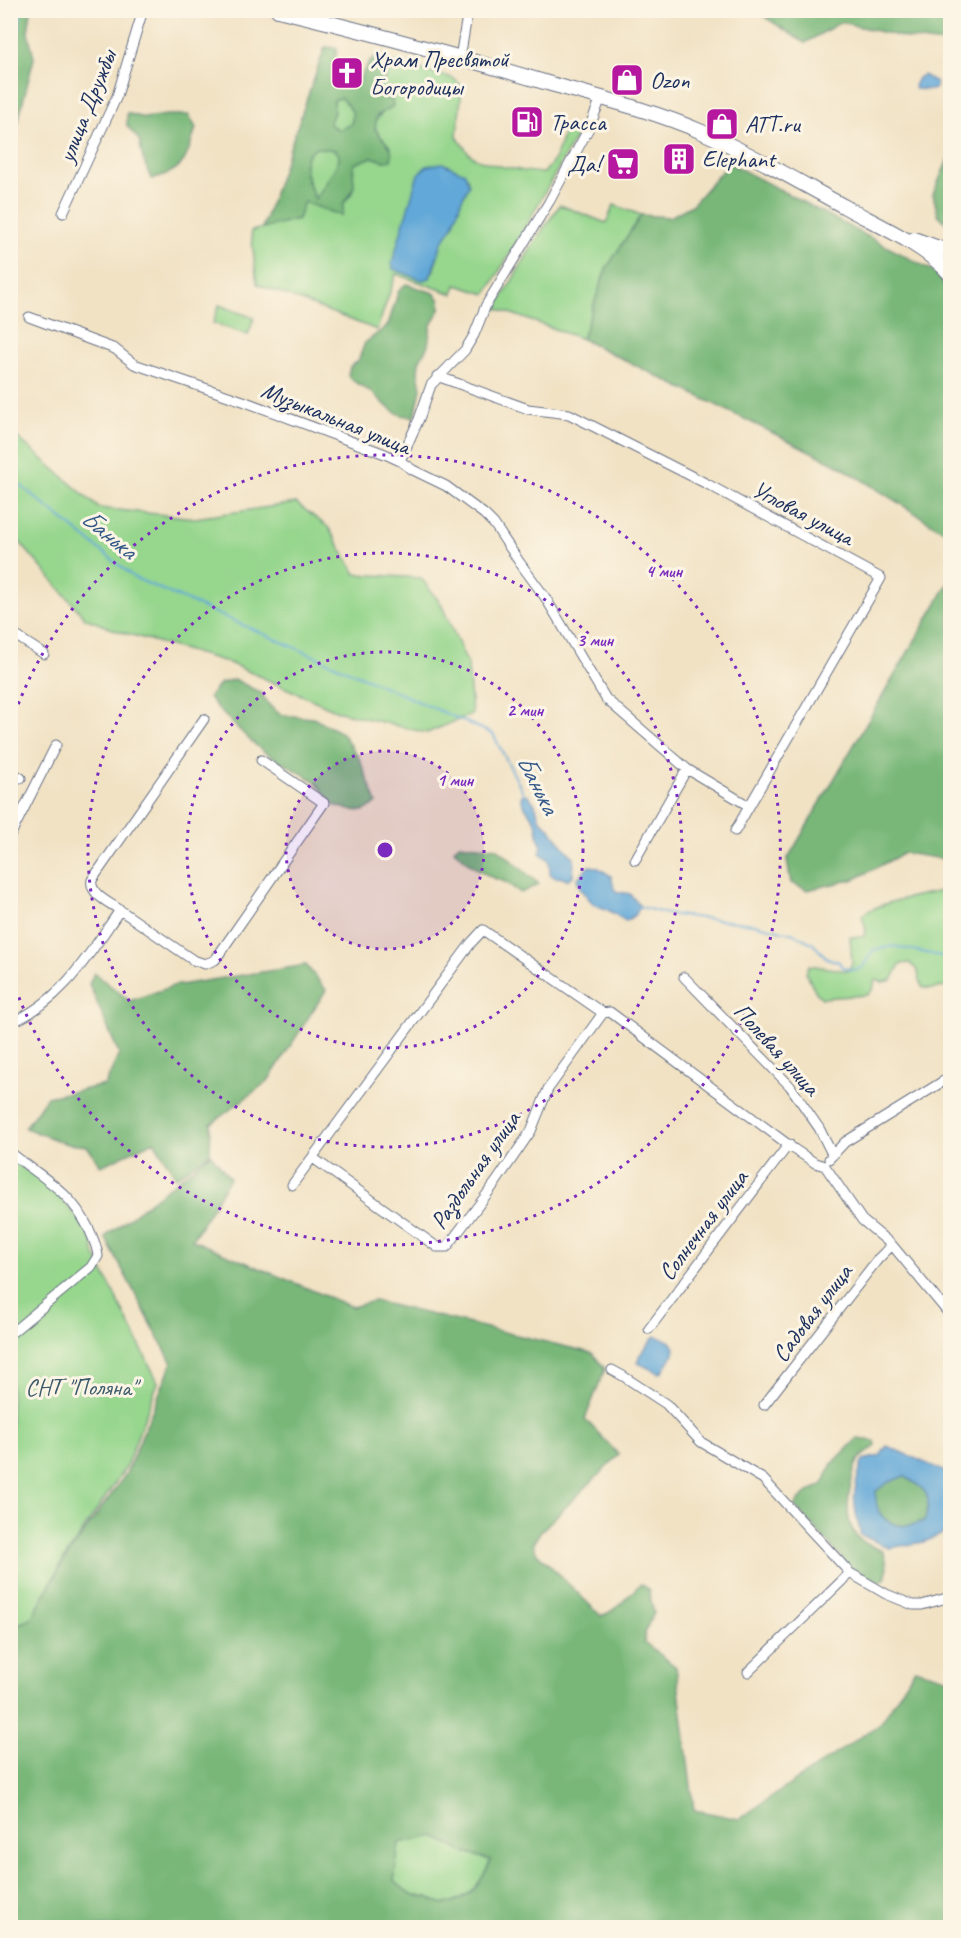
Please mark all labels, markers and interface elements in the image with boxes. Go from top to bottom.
street label: улица Дружбы [50,43,124,168]
place label: Храм Пресвятой Богородицы [370,44,511,102]
church icon: Храм Пресвятой Богородицы [329,55,365,91]
shop icon: Ozon [609,62,645,98]
place label: Ozon [650,65,690,95]
fuel station icon: Трасса [509,104,545,140]
shop icon: ATT.ru [704,106,740,142]
place label: Трасса [550,107,607,137]
place label: ATT.ru [745,109,802,139]
building icon: Elephant [661,141,697,177]
place label: Elephant [702,144,777,174]
supermarket icon: Да! [605,146,641,182]
place label: Да! [567,149,605,179]
street label: Музыкальная улица [257,375,417,463]
street label: Угловая улица [747,474,861,553]
water label: Банька [74,502,146,568]
text: 4 мин [646,560,683,582]
text: 3 мин [577,629,614,651]
text: 2 мин [507,699,544,721]
water label: Банька [509,749,568,822]
text: 1 мин [437,769,474,791]
centre of rings [375,840,395,860]
street label: Полевая улица [727,996,828,1103]
street label: Раздольная улица [423,1104,528,1235]
street label: Солнечная улица [652,1162,755,1286]
street label: Садовая улица [765,1257,860,1368]
park label: СНТ "Поляна" [25,1372,142,1402]

